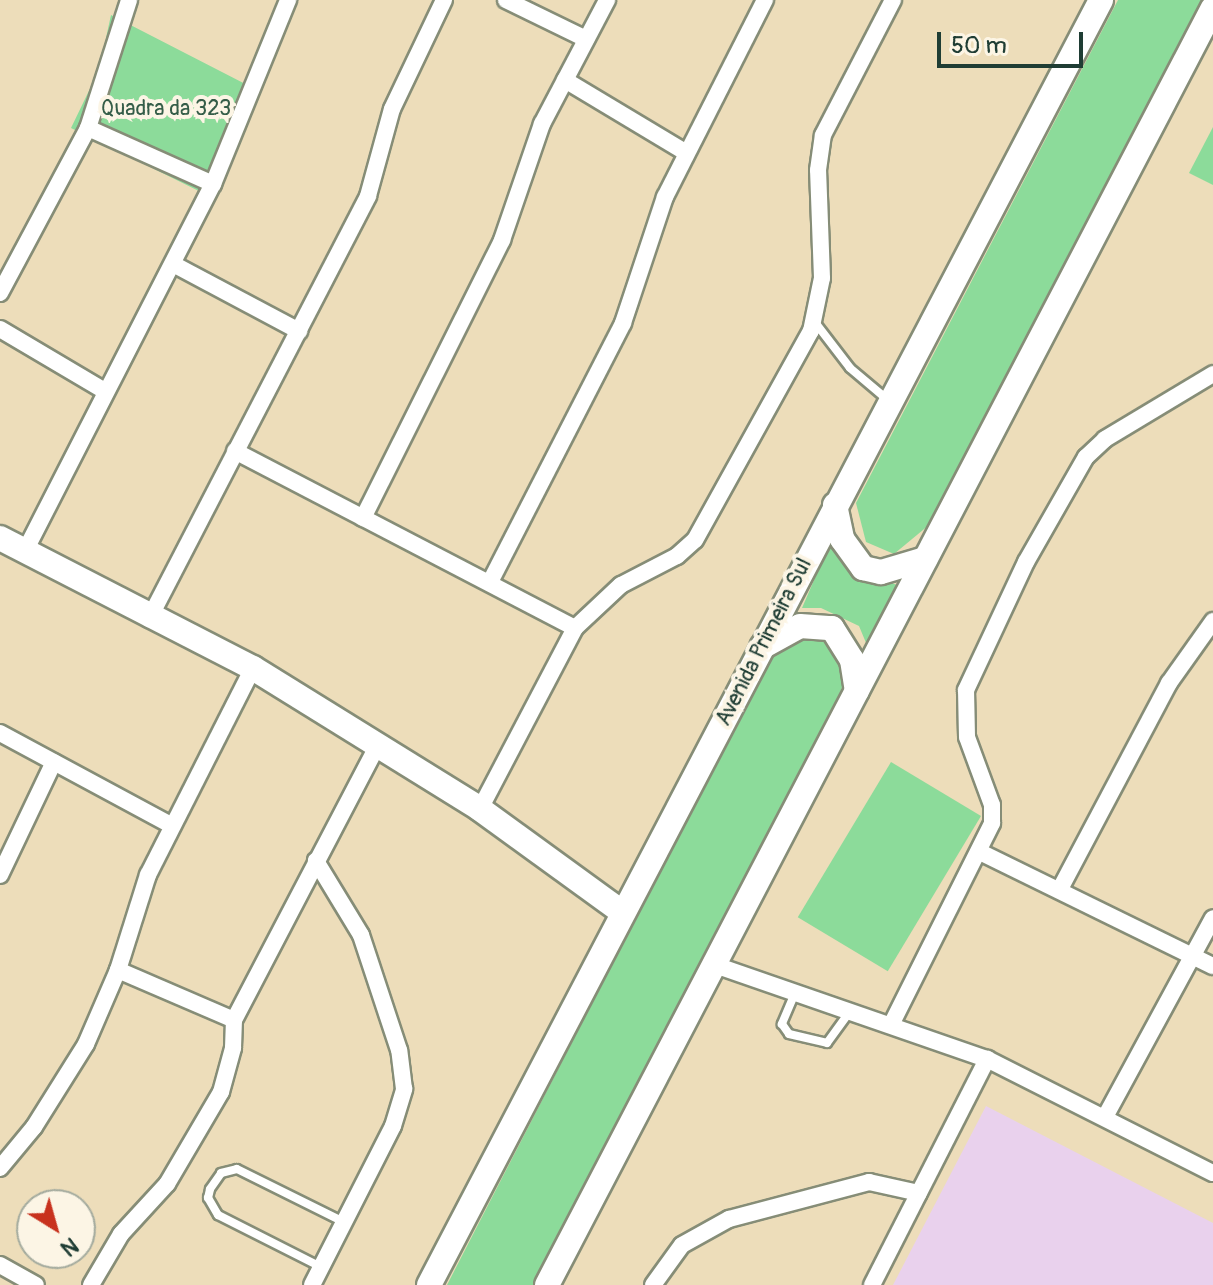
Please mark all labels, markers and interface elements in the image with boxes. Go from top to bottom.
scale bar [941,16,1087,66]
text: 50 m [951,31,1007,60]
park label: Quadra da 323 [101,96,231,122]
street label: Avenida Primeira Sul [710,554,818,730]
north arrow [16,1189,96,1269]
text: N [55,1231,84,1262]

